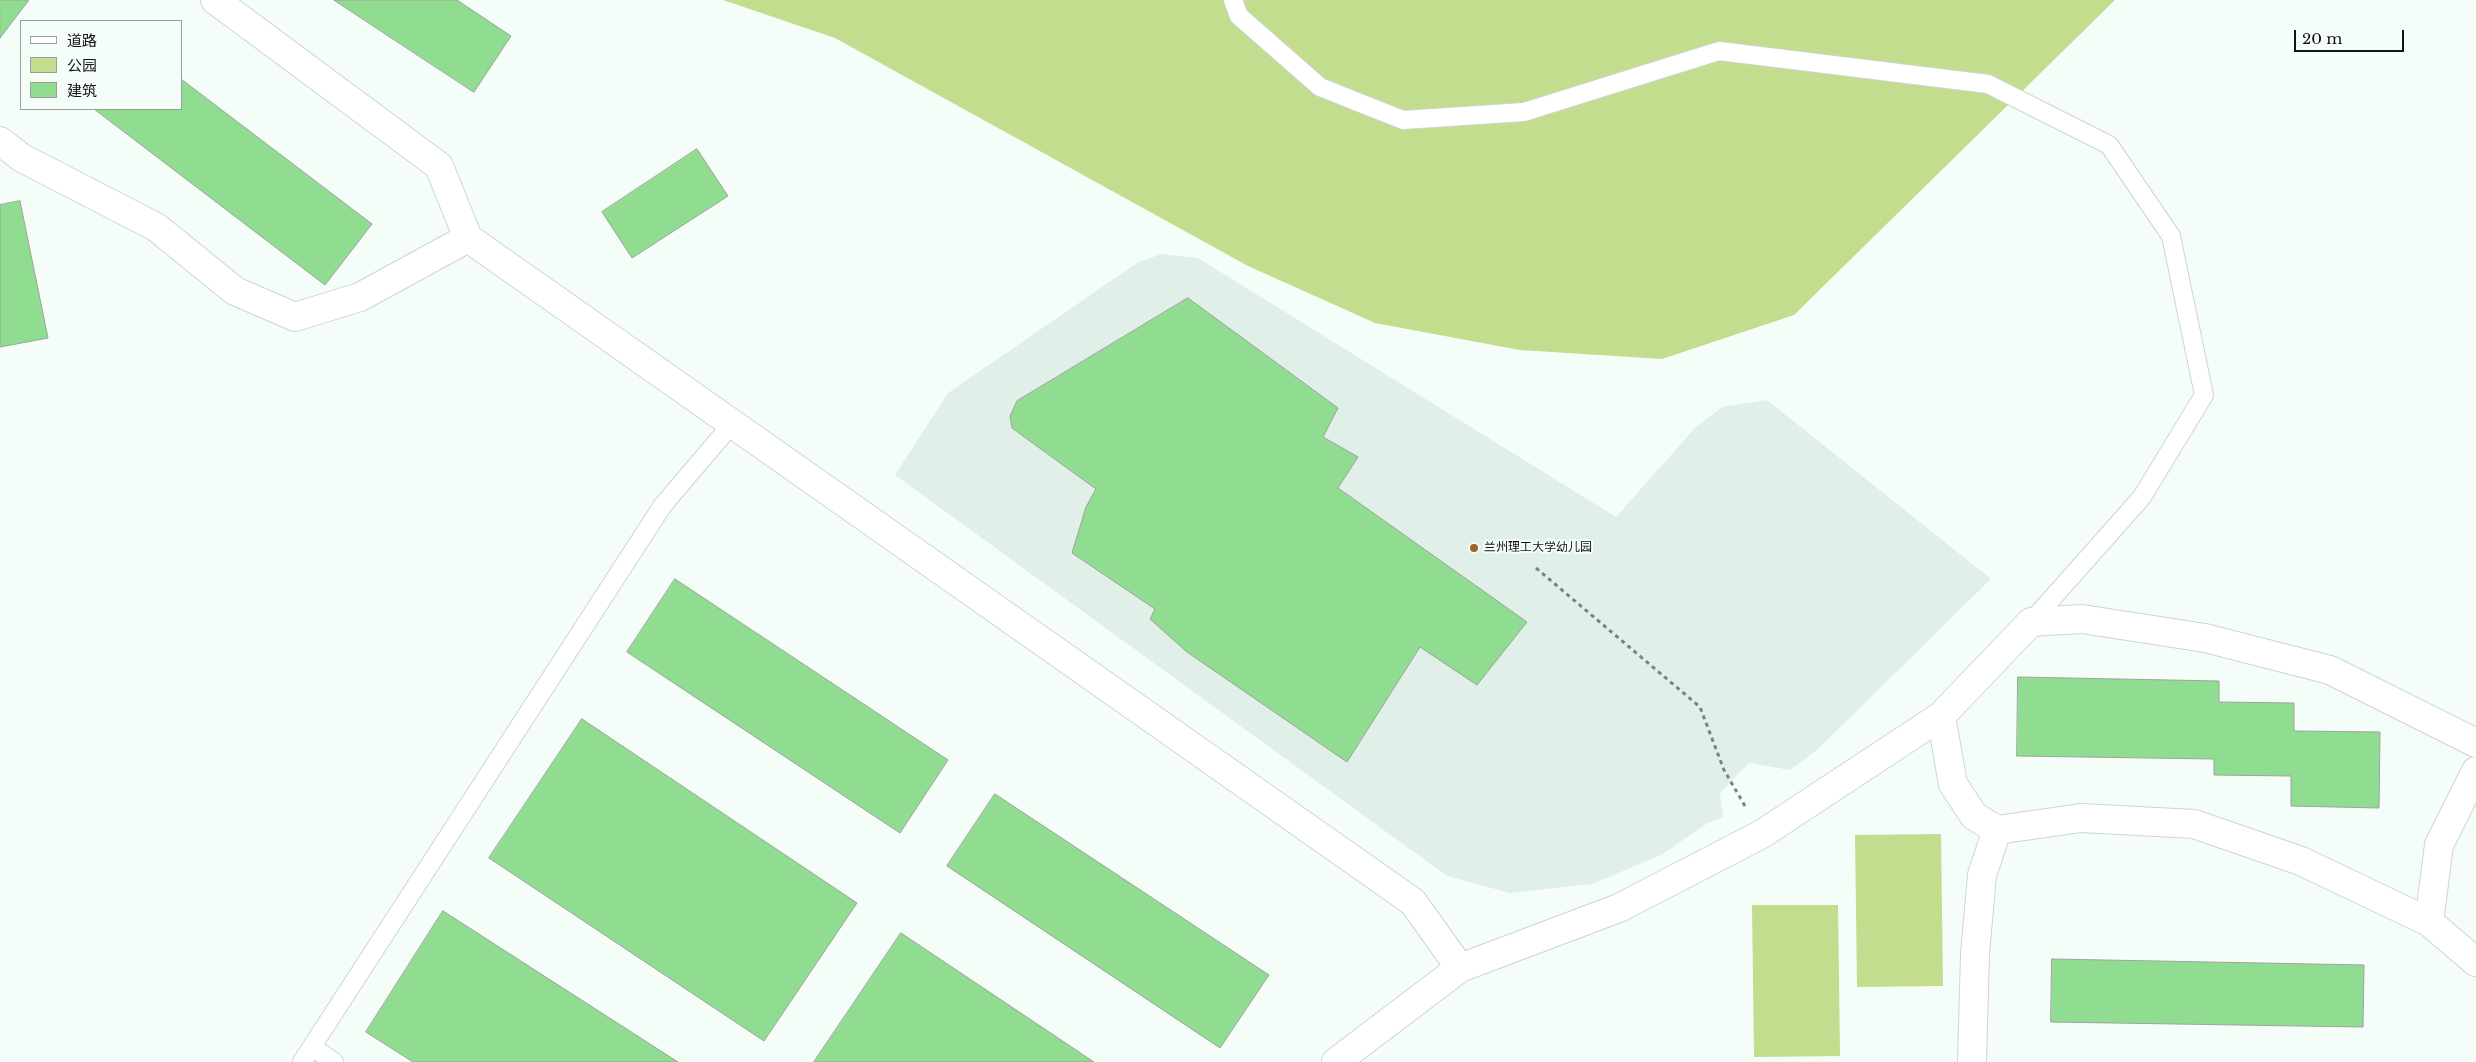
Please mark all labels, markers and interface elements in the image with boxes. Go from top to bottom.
legend [20,20,182,110]
scale bar [2296,20,2406,52]
text: 20 m [2302,29,2342,48]
text: 道路 [67,31,97,50]
text: 公园 [67,56,97,75]
text: 建筑 [67,81,97,100]
place label: 兰州理工大学幼儿园 [1484,541,1592,555]
marker: 兰州理工大学幼儿园 [1468,542,1480,554]

